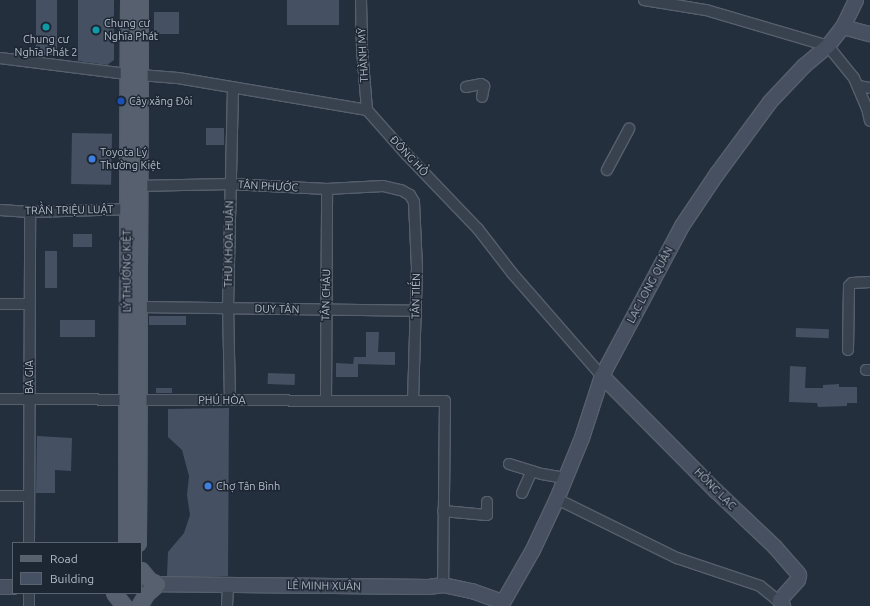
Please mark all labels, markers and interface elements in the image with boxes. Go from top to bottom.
place label: Chung cư Nghĩa Phát [104,17,158,43]
marker: Chung cư Nghĩa Phát 2 [41,22,51,32]
marker: Chung cư Nghĩa Phát [91,25,101,35]
street label: THÀNH MỸ [355,27,371,83]
place label: Chung cư Nghĩa Phát 2 [15,33,77,59]
place label: Cây xăng Đôi [129,94,193,108]
marker: Cây xăng Đôi [116,96,126,106]
street label: ĐÔNG HỒ [387,133,431,179]
place label: Toyota Lý Thường Kiệt [100,146,160,172]
marker: Toyota Lý Thường Kiệt [87,154,97,164]
street label: TÂN PHƯỚC [238,178,298,194]
street label: THỦ KHOA HUÂN [222,200,236,288]
street label: TRẦN TRIỆU LUẬT [25,203,113,217]
street label: LÝ THƯỜNG KIỆT [120,230,134,312]
street label: LẠC LONG QUÂN [624,245,676,325]
street label: TÂN CHÂU [319,269,333,321]
street label: TÂN TIẾN [409,273,423,319]
street label: DUY TÂN [255,302,299,316]
street label: BA GIA [22,360,36,394]
street label: PHÚ HÒA [198,393,246,407]
street label: HỒNG LẠC [691,465,739,513]
place label: Chợ Tân Bình [216,479,280,493]
marker: Chợ Tân Bình [203,481,213,491]
legend [12,542,142,594]
text: Road [50,552,78,565]
text: Building [50,572,94,585]
street label: LÊ MINH XUÂN [287,579,361,593]

